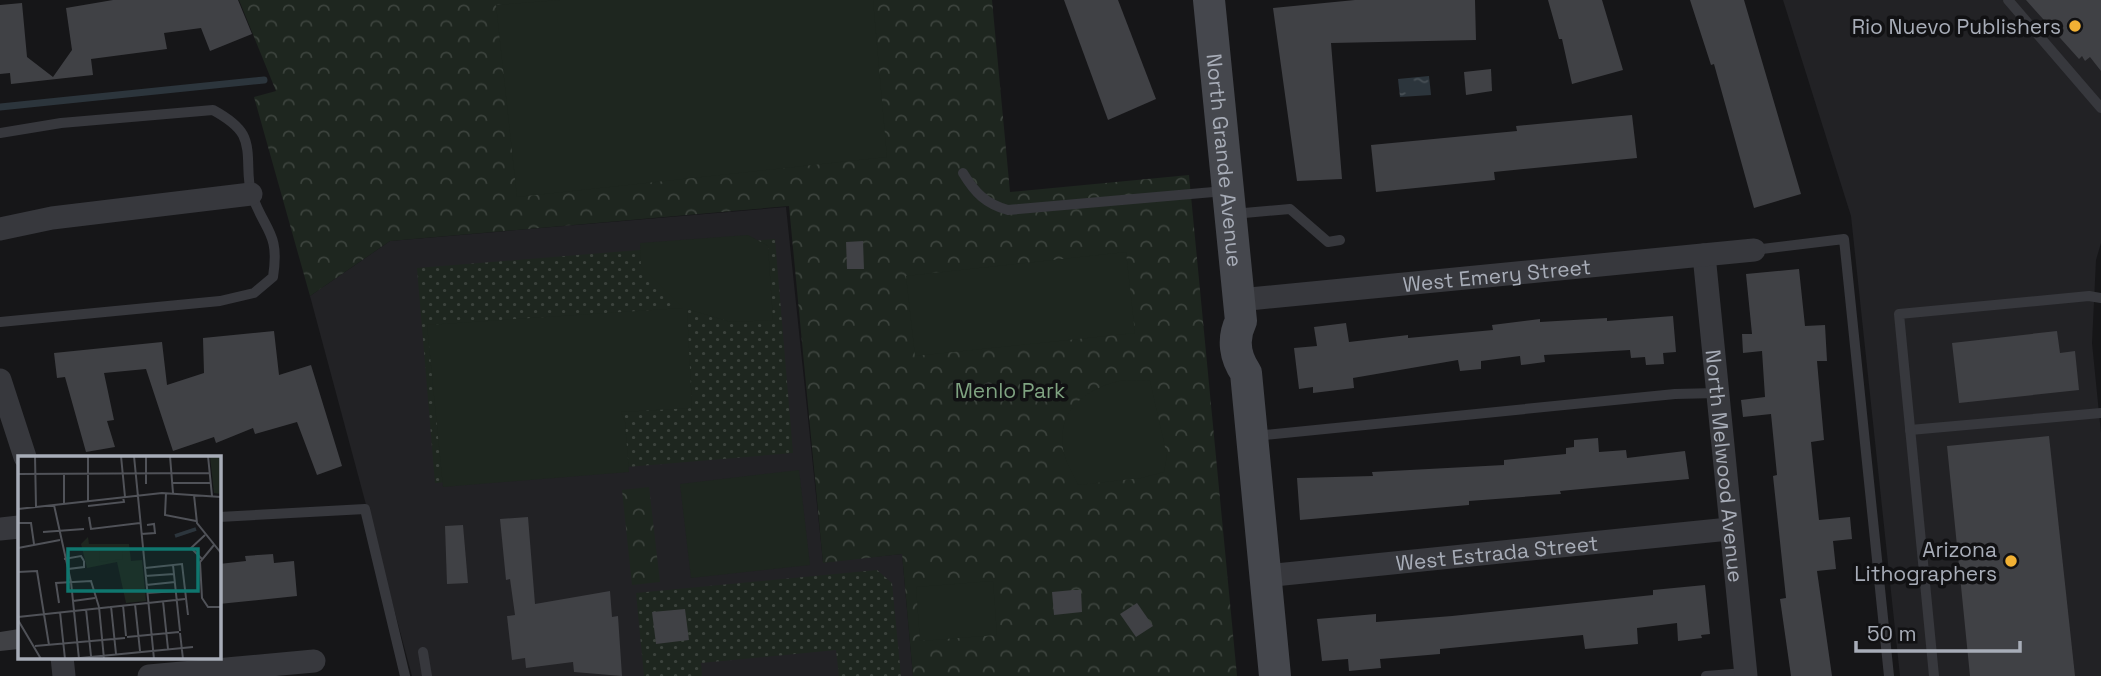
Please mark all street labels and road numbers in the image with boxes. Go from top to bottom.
street label: North Grande Avenue [1201,52,1249,268]
street label: West Emery Street [1401,252,1592,298]
street label: North Melwood Avenue [1700,348,1750,584]
street label: West Estrada Street [1394,529,1599,576]

